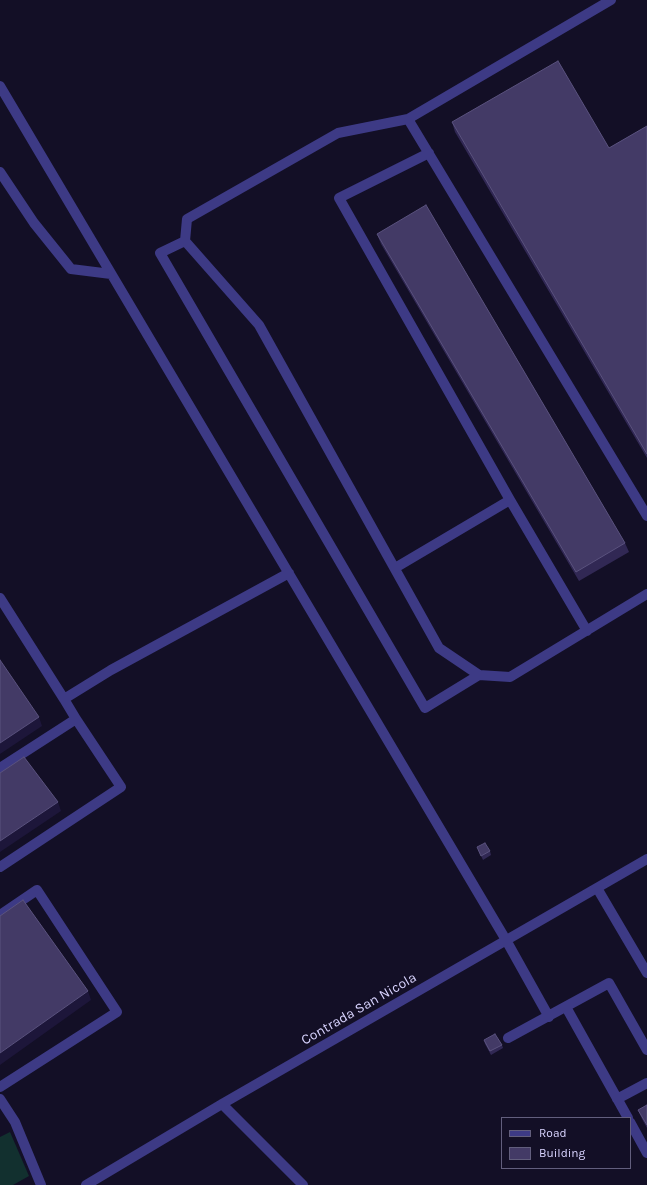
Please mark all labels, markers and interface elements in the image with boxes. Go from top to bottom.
street label: Contrada San Nicola [298,969,420,1049]
legend [501,1117,631,1169]
text: Road [539,1126,567,1140]
text: Building [539,1146,585,1160]

